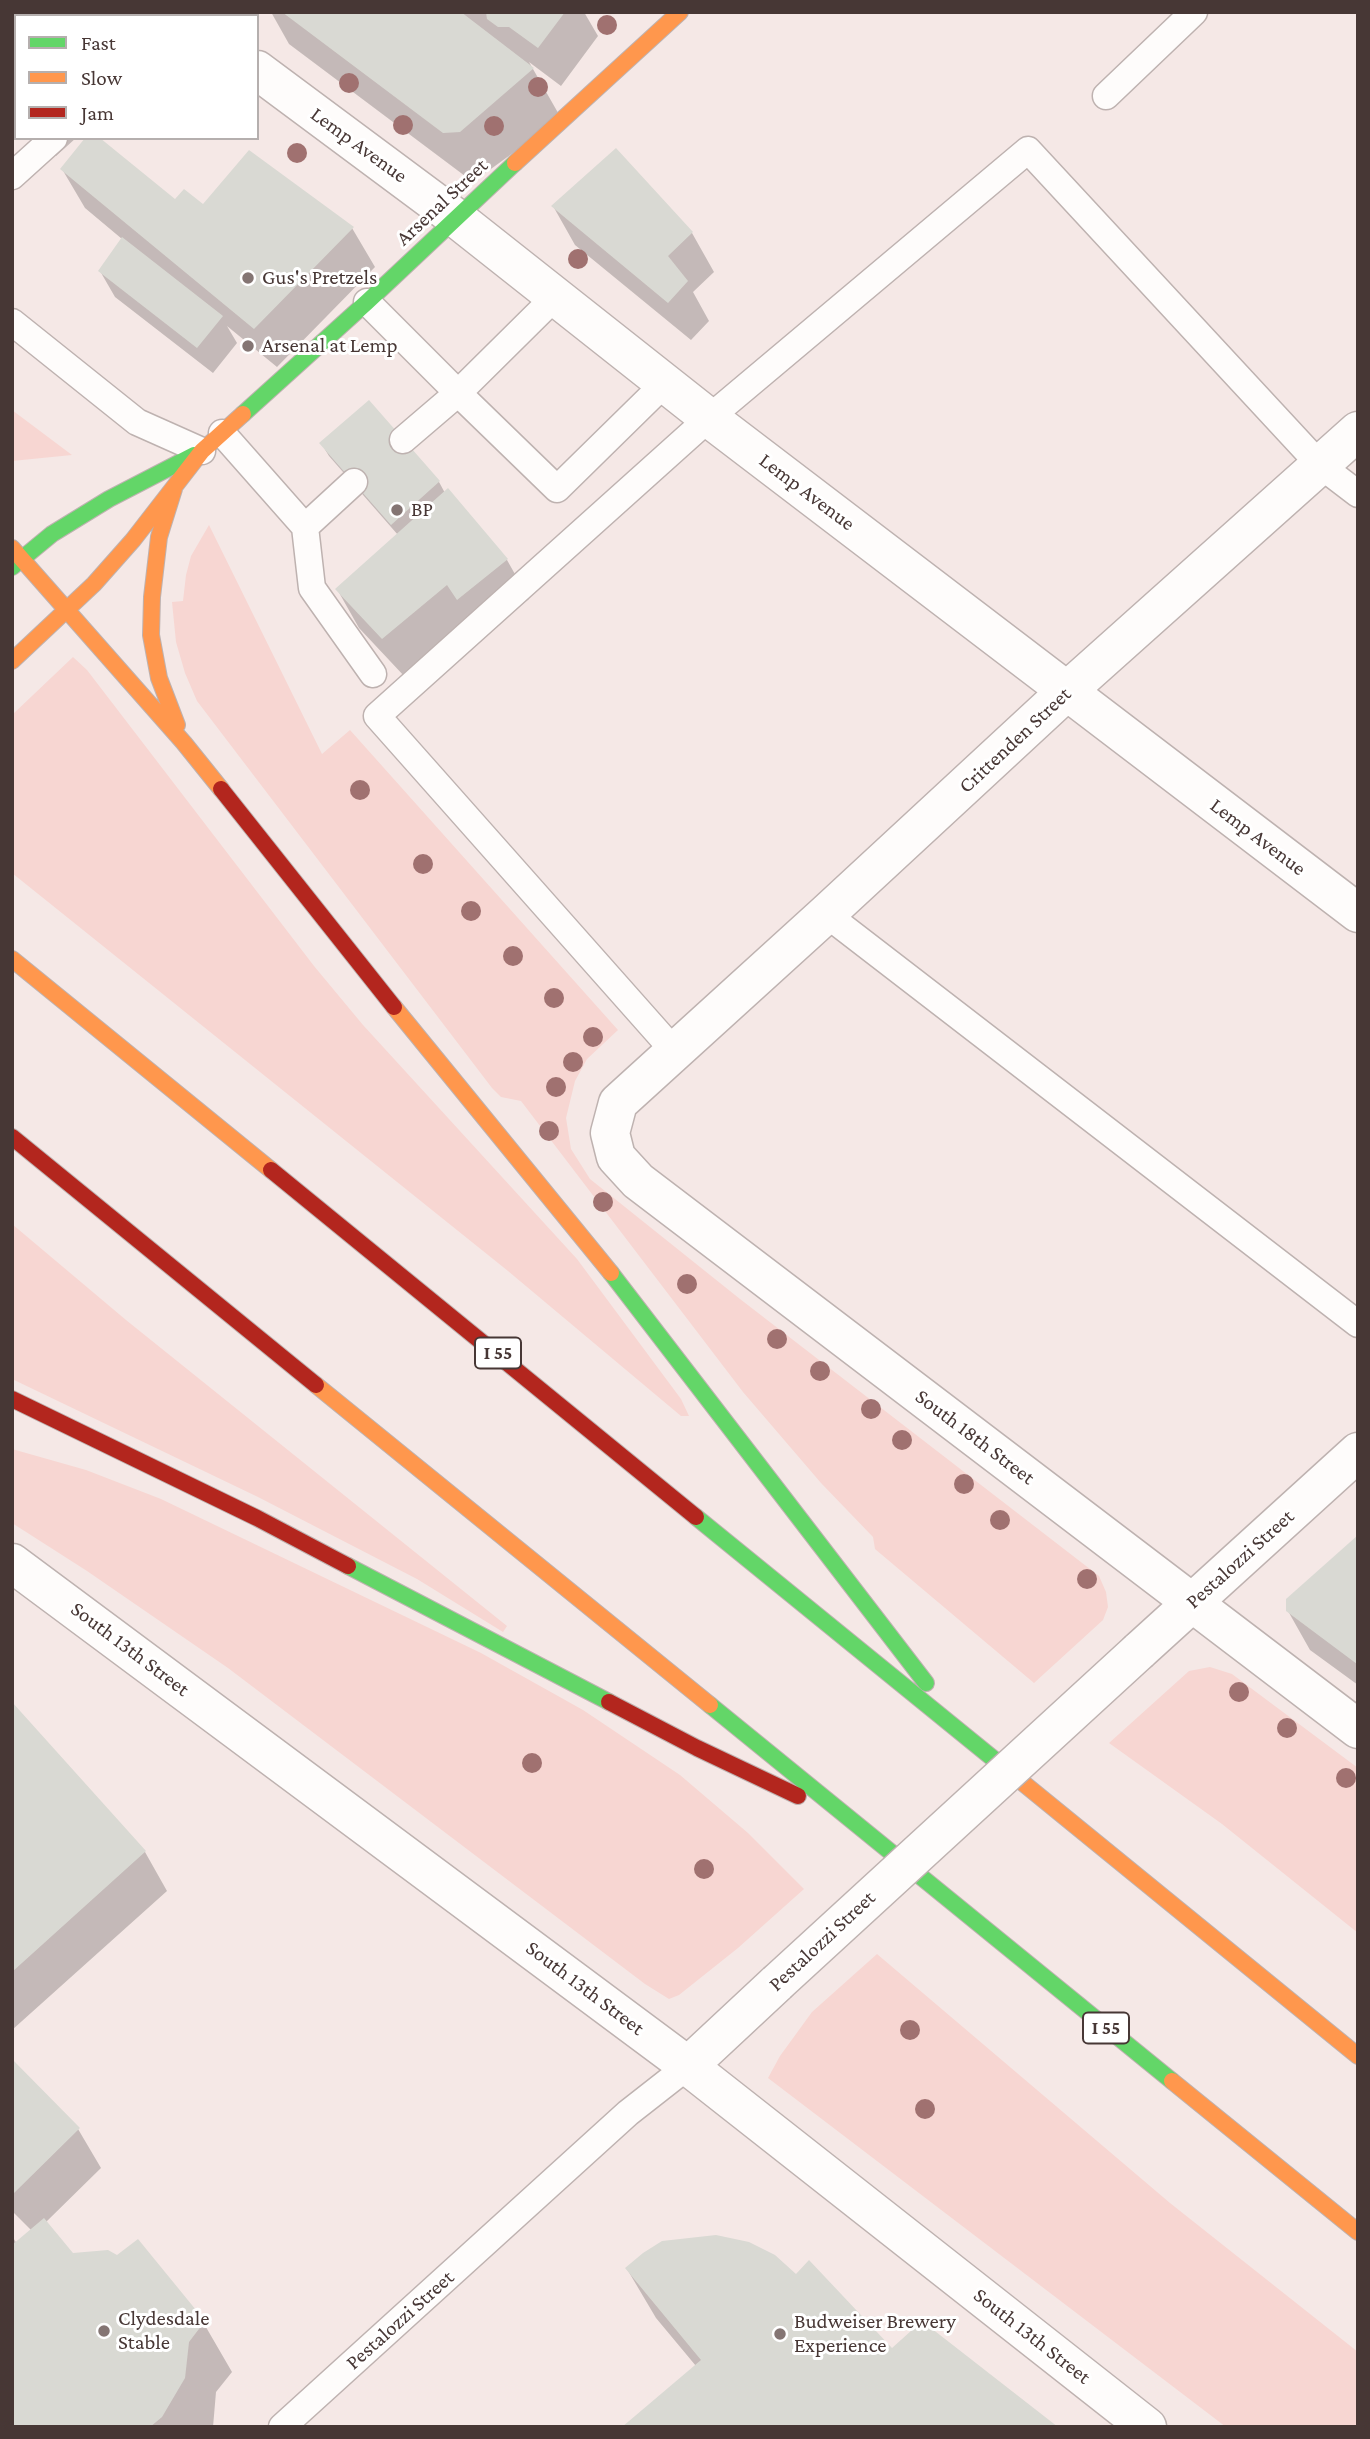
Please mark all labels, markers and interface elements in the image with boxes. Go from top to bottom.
legend [14,14,259,140]
text: Fast [81,31,116,55]
text: Slow [81,66,122,90]
text: Jam [81,101,114,125]
street label: Lemp Avenue [306,101,412,189]
street label: Arsenal Street [391,153,493,251]
place label: Gus's Pretzels [262,265,377,291]
marker: Gus's Pretzels [240,270,256,286]
place label: Arsenal at Lemp [262,333,397,359]
marker: Arsenal at Lemp [240,338,256,354]
street label: Lemp Avenue [754,448,860,536]
place label: BP [411,497,433,523]
marker: BP [389,502,405,518]
street label: Crittenden Street [954,682,1076,798]
street label: Lemp Avenue [1205,793,1311,881]
road number: I 55 [475,1338,521,1368]
street label: South 18th Street [910,1384,1040,1490]
street label: Pestalozzi Street [1181,1504,1299,1614]
street label: South 13th Street [66,1596,194,1702]
street label: Pestalozzi Street [763,1885,881,1997]
street label: South 13th Street [521,1935,649,2041]
road number: I 55 [1083,2012,1129,2044]
street label: Pestalozzi Street [341,2265,459,2375]
street label: South 13th Street [968,2282,1096,2390]
place label: Clydesdale Stable [118,2306,209,2356]
place label: Budweiser Brewery Experience [794,2309,956,2359]
marker: Clydesdale Stable [96,2323,112,2339]
marker: Budweiser Brewery Experience [772,2326,788,2342]

